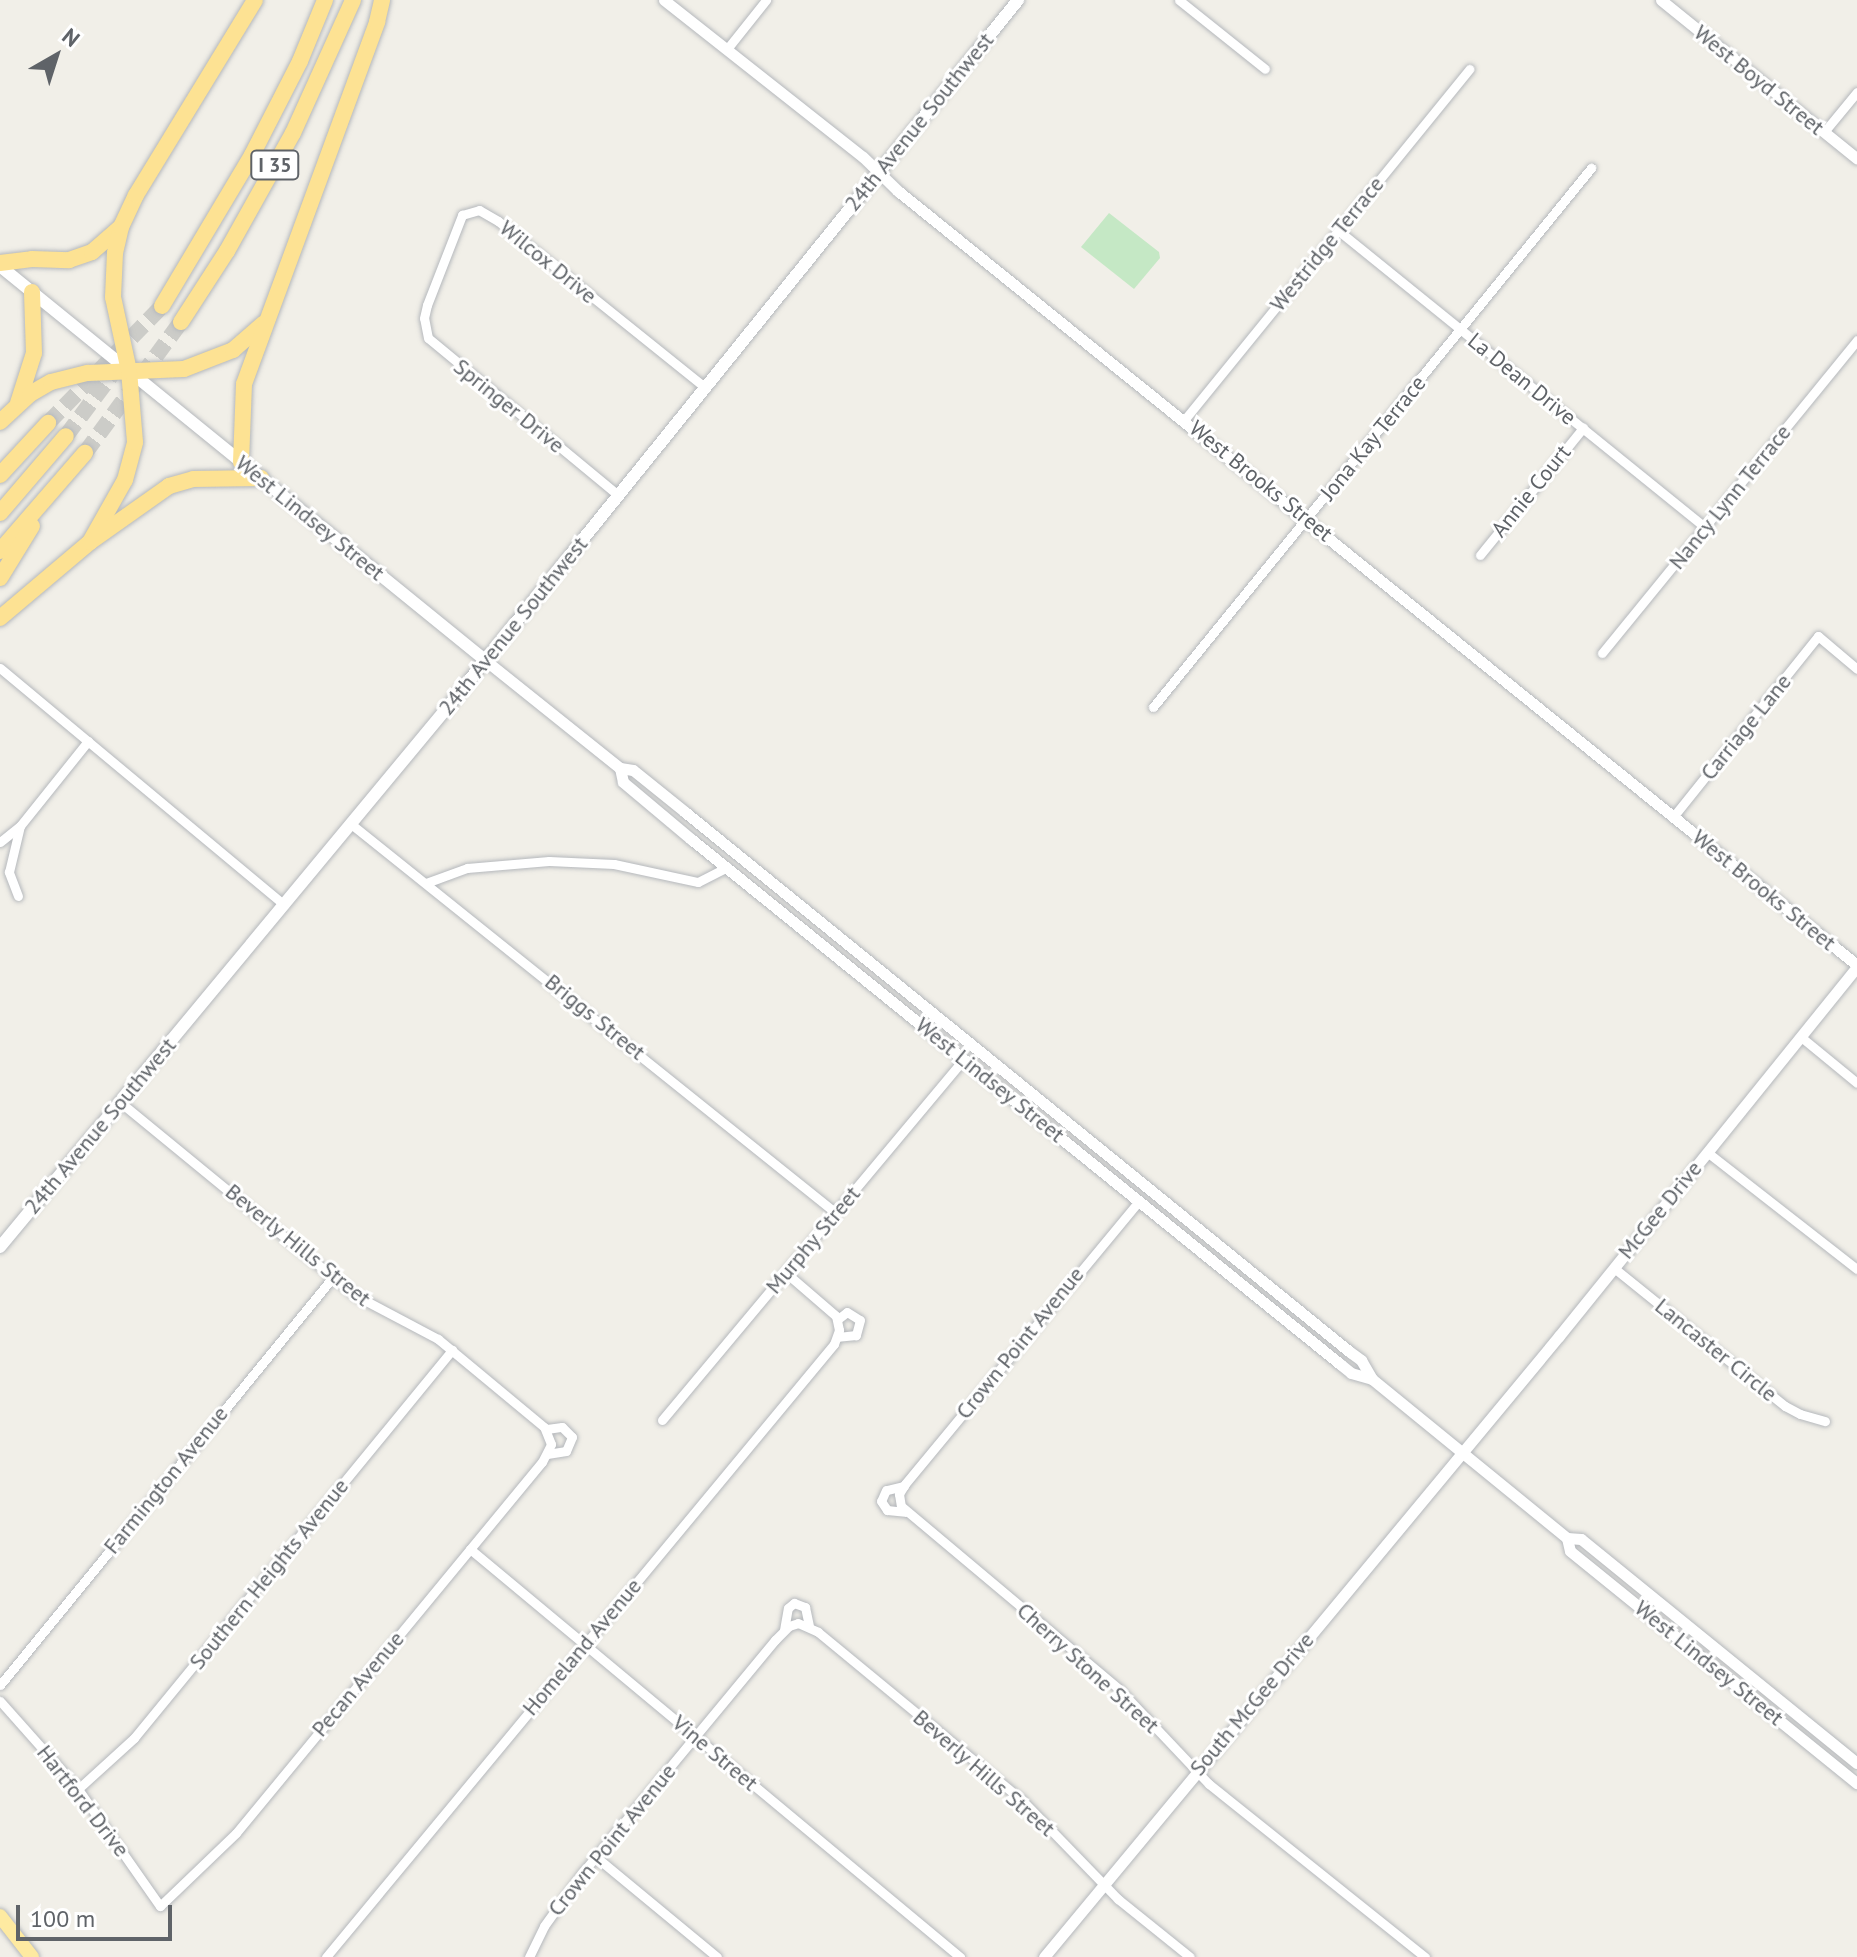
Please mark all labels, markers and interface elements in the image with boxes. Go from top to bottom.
north arrow [16,16,96,96]
street label: West Boyd Street [1689,20,1829,140]
text: N [57,22,86,53]
street label: 24th Avenue Southwest [839,27,999,217]
road number: I 35 [249,149,301,181]
street label: Westridge Terrace [1264,171,1390,317]
street label: Wilcox Drive [494,215,602,309]
street label: La Dean Drive [1463,327,1581,431]
street label: Springer Drive [448,353,570,459]
street label: Jona Kay Terrace [1314,370,1432,506]
street label: West Brooks Street [1184,415,1338,547]
street label: Nancy Lynn Terrace [1663,419,1797,575]
street label: Annie Court [1486,440,1576,542]
street label: West Lindsey Street [230,450,390,586]
street label: 24th Avenue Southwest [433,531,593,721]
street label: Carriage Lane [1695,669,1797,785]
street label: West Brooks Street [1687,824,1841,956]
street label: Briggs Street [540,969,650,1065]
street label: West Lindsey Street [910,1012,1070,1148]
street label: 24th Avenue Southwest [18,1032,182,1220]
street label: McGee Drive [1613,1156,1707,1264]
street label: Beverly Hills Street [220,1178,376,1312]
street label: Murphy Street [760,1181,866,1299]
street label: Crown Point Avenue [950,1261,1090,1425]
street label: Lancaster Circle [1650,1293,1782,1407]
street label: Farmington Avenue [98,1401,234,1559]
street label: Southern Heights Avenue [184,1473,354,1675]
street label: Homeland Avenue [517,1573,647,1721]
street label: West Lindsey Street [1629,1595,1789,1731]
street label: Cherry Stone Street [1011,1597,1165,1739]
street label: Pecan Avenue [306,1626,410,1742]
street label: South McGee Drive [1184,1627,1320,1781]
street label: Beverly Hills Street [907,1704,1061,1842]
street label: Vine Street [667,1710,763,1796]
street label: Hartford Drive [31,1740,135,1862]
street label: Crown Point Avenue [542,1758,682,1922]
scale bar [20,1889,176,1939]
text: 100 m [30,1903,95,1934]

